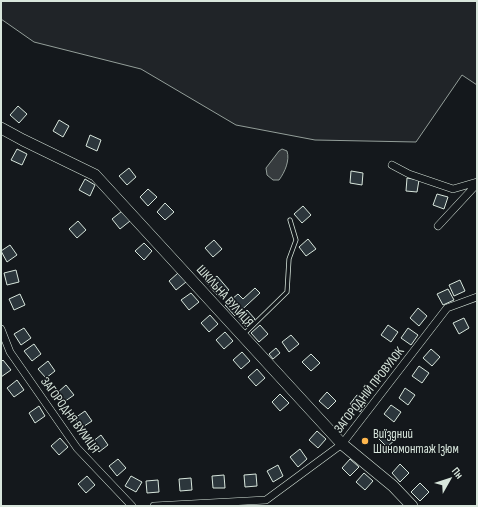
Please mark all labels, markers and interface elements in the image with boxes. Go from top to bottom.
street label: ШКІЛЬНА ВУЛИЦЯ [193,262,257,330]
street label: ЗАГОРОДНІЙ ПРОВУЛОК [330,344,408,436]
street label: ЗАГОРОДНЯ ВУЛИЦЯ [37,374,103,456]
place label: Виїздний Шиномонтаж Ізюм [373,426,459,457]
marker: Виїздний Шиномонтаж Ізюм [360,436,370,446]
north arrow [430,459,470,499]
text: Пн [449,465,466,481]

